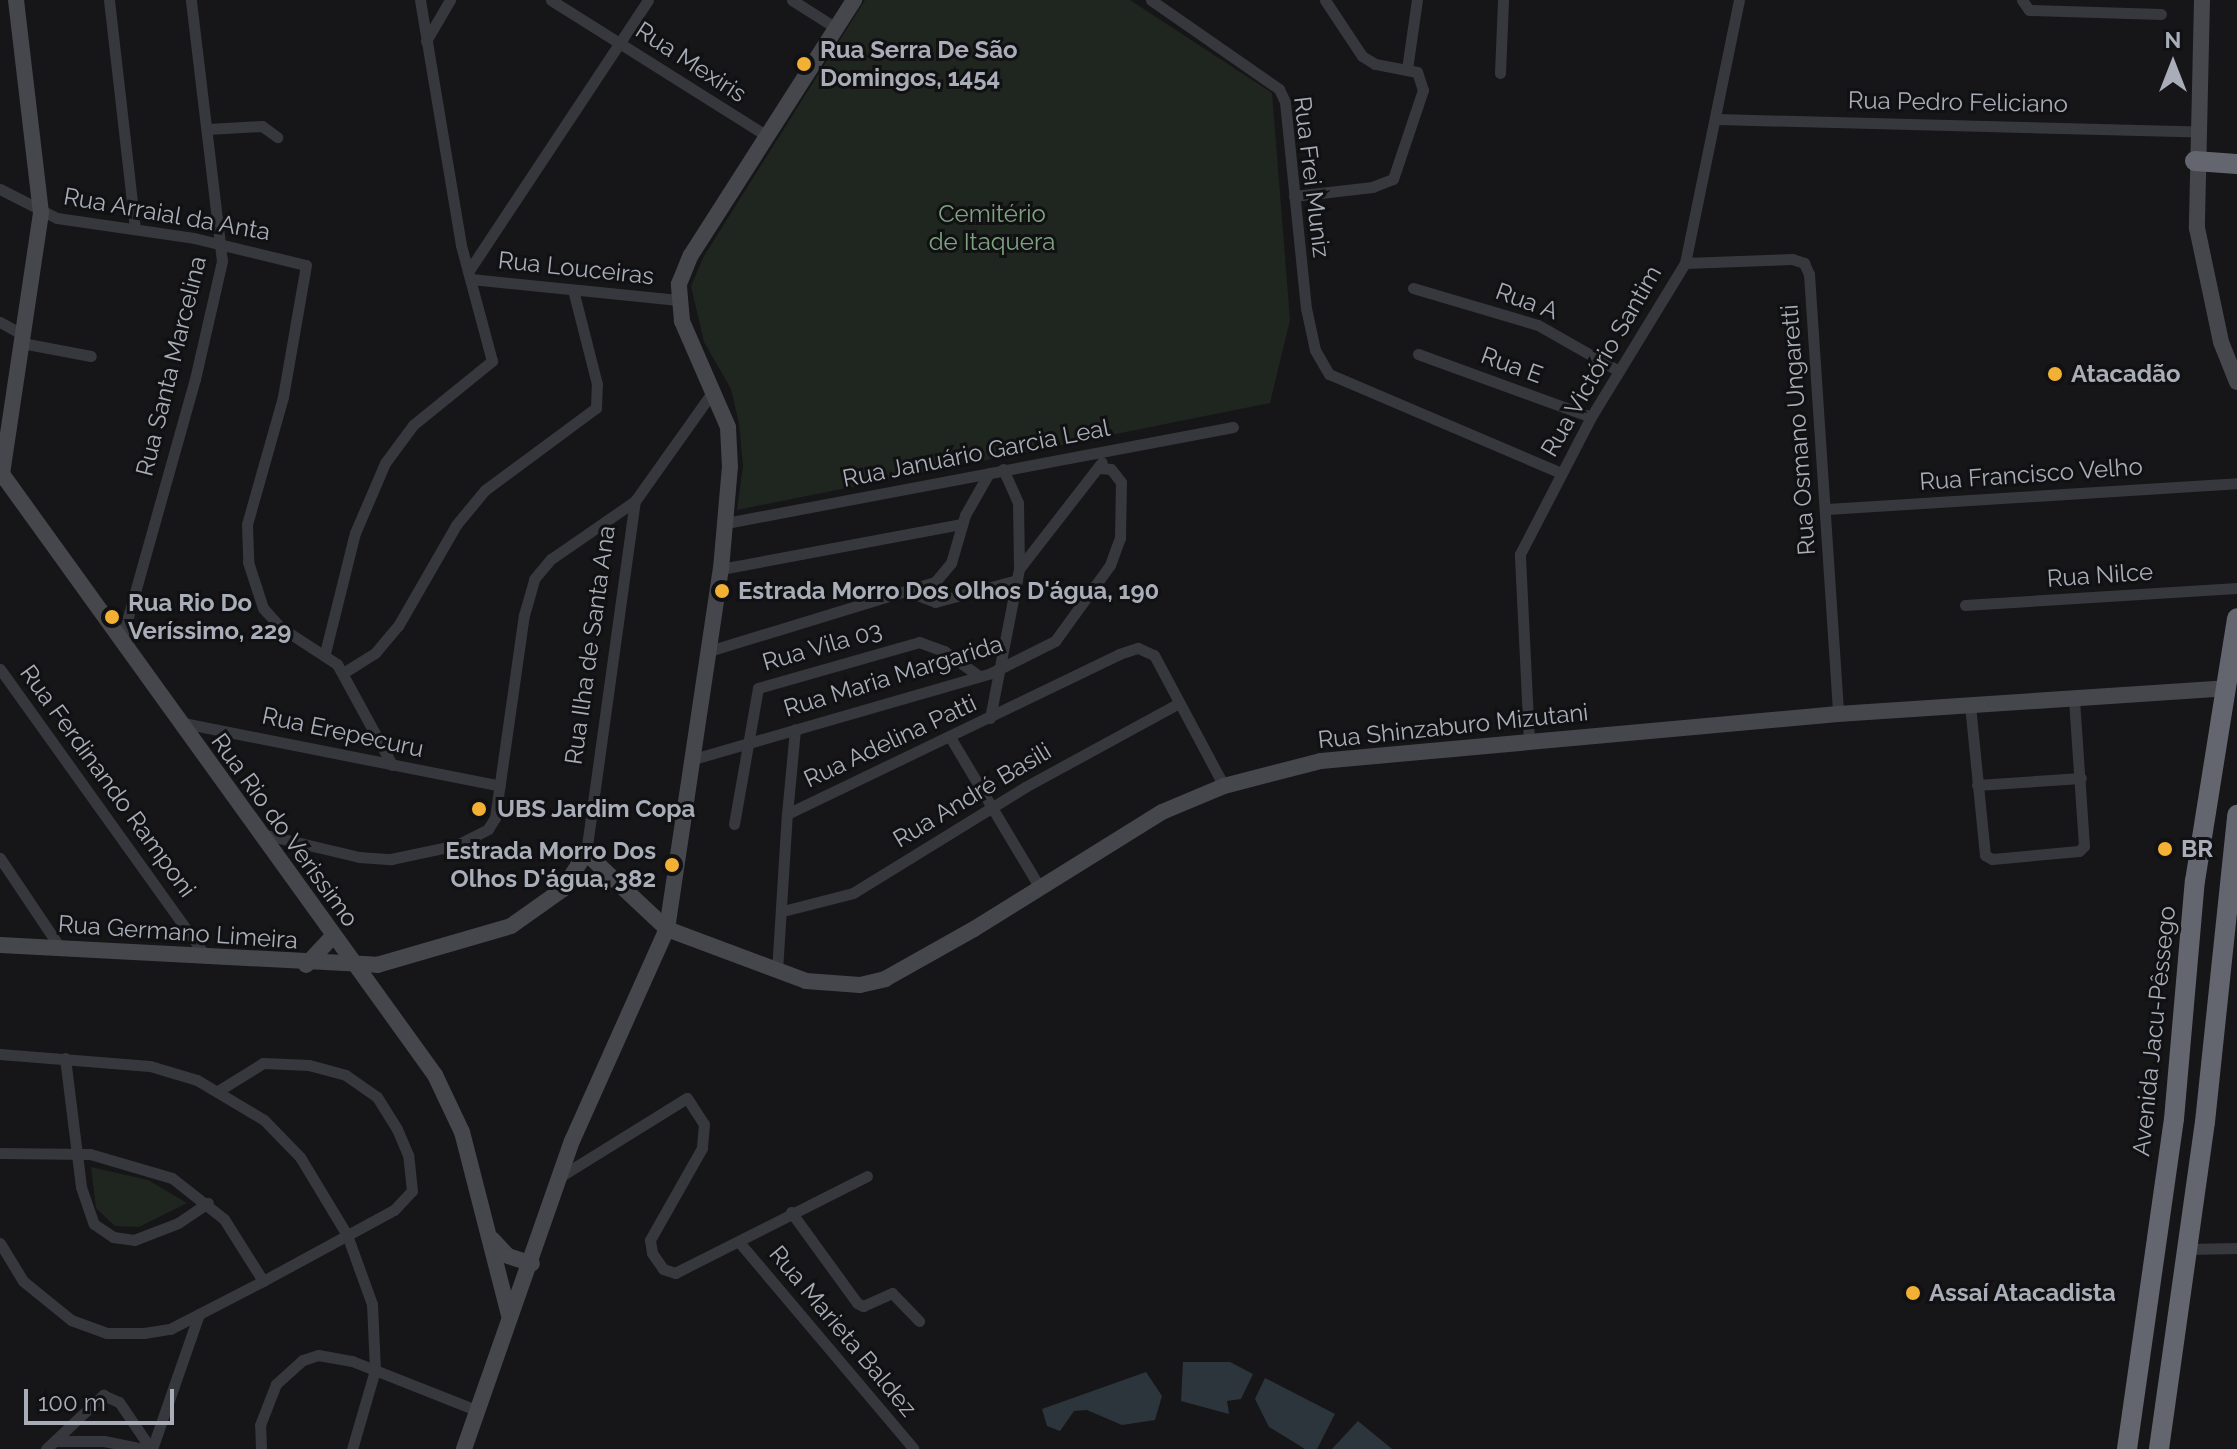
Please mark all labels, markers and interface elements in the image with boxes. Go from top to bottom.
street label: Rua Mexiris [630,16,752,108]
north arrow [2133,24,2213,104]
text: N [2165,27,2181,53]
place label: Rua Serra De São Domingos, 1454 [820,36,1018,92]
marker: Rua Serra De São Domingos, 1454 [795,55,813,73]
street label: Rua Pedro Feliciano [1848,86,2068,118]
street label: Rua Frei Muniz [1288,95,1336,259]
street label: Rua Arraial da Anta [60,181,274,247]
park label: Cemitério de Itaquera [929,200,1055,256]
street label: Rua Louceiras [497,245,655,291]
street label: Rua Santa Marcelina [130,253,212,479]
street label: Rua Victório Santim [1534,260,1668,462]
street label: Rua A [1491,276,1563,326]
street label: Rua Osmano Ungaretti [1775,304,1821,556]
street label: Rua E [1477,341,1547,389]
place label: Atacadão [2071,360,2181,388]
marker: Atacadão [2046,365,2064,383]
street label: Rua Januário Garcia Leal [840,413,1112,493]
street label: Rua Francisco Velho [1918,452,2144,496]
street label: Rua Ilha de Santa Ana [559,523,621,767]
street label: Rua Nilce [2046,557,2154,593]
place label: Estrada Morro Dos Olhos D'água, 190 [738,577,1159,605]
marker: Estrada Morro Dos Olhos D'água, 190 [713,582,731,600]
place label: Rua Rio Do Veríssimo, 229 [128,589,291,645]
marker: Rua Rio Do Veríssimo, 229 [103,608,121,626]
street label: Rua Vila 03 [759,615,885,677]
street label: Rua Maria Margarida [780,629,1006,723]
street label: Rua Ferdinando Ramponi [14,659,202,903]
street label: Rua Adelina Patti [799,688,981,794]
street label: Rua Shinzaburo Mizutani [1316,697,1590,755]
street label: Rua Erepecuru [260,701,426,763]
street label: Rua Rio do Verissimo [205,727,365,933]
street label: Rua André Basili [887,736,1057,854]
place label: UBS Jardim Copa [497,795,696,823]
marker: UBS Jardim Copa [468,798,490,820]
place label: BR [2181,835,2213,863]
place label: Estrada Morro Dos Olhos D'água, 382 [445,837,656,893]
marker: BR [2156,840,2174,858]
marker: Estrada Morro Dos Olhos D'água, 382 [663,856,681,874]
street label: Avenida Jacu-Pêssego [2126,904,2182,1158]
street label: Rua Germano Limeira [57,909,299,955]
street label: Rua Marieta Baldez [763,1240,923,1422]
place label: Assaí Atacadista [1929,1279,2116,1307]
marker: Assaí Atacadista [1904,1284,1922,1302]
scale bar [28,1373,178,1423]
text: 100 m [38,1388,106,1417]

